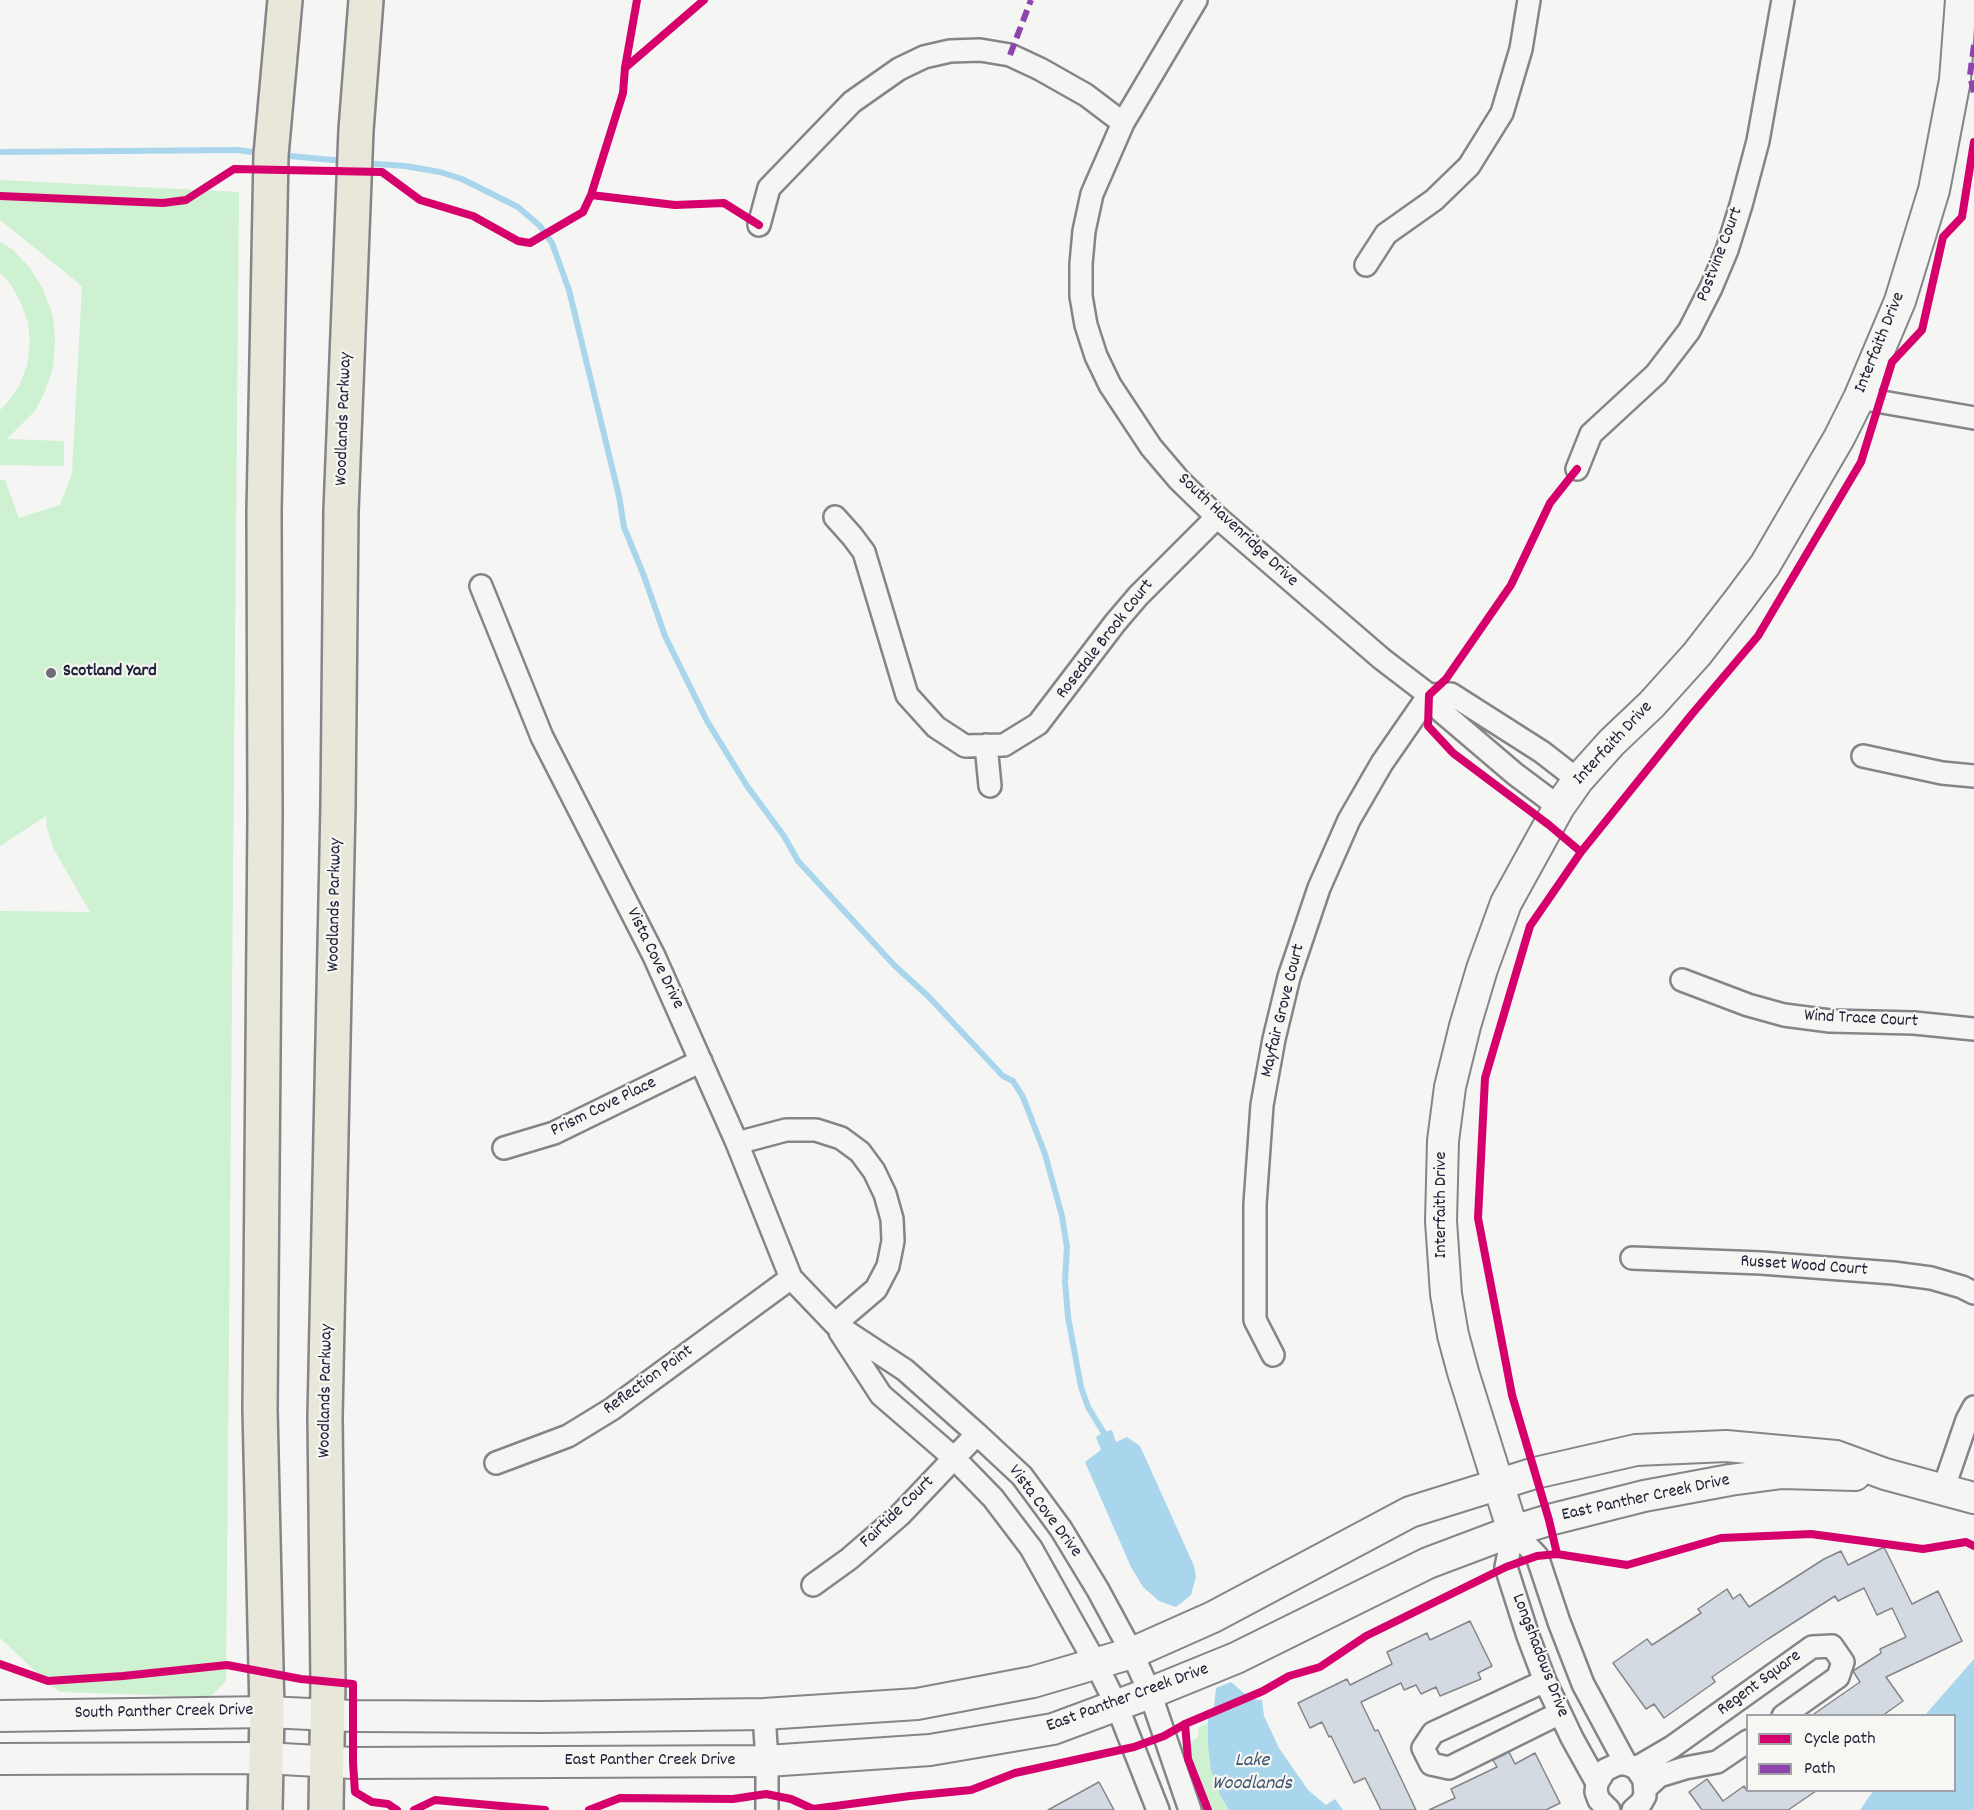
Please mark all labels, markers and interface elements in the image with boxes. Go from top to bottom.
street label: Postvine Court [1693,205,1749,305]
street label: Interfaith Drive [1851,289,1911,397]
street label: Woodlands Parkway [332,352,358,486]
street label: South Havenridge Drive [1172,470,1302,592]
street label: Rosedale Brook Court [1052,576,1160,704]
place label: Scotland Yard [63,662,157,684]
marker: Scotland Yard [44,666,58,680]
street label: Interfaith Drive [1570,698,1658,790]
street label: Woodlands Parkway [324,838,348,972]
street label: Vista Cove Drive [620,905,688,1013]
street label: Mayfair Grove Court [1257,942,1311,1080]
street label: Wind Trace Court [1803,1006,1919,1034]
street label: Prism Cove Place [548,1073,660,1143]
street label: Interfaith Drive [1432,1152,1454,1258]
street label: Russet Wood Court [1740,1252,1868,1282]
street label: Woodlands Parkway [315,1324,339,1458]
street label: Reflection Point [600,1341,698,1421]
street label: Vista Cove Drive [1002,1462,1086,1562]
street label: East Panther Creek Drive [1560,1471,1732,1527]
street label: Fairtide Court [856,1472,940,1554]
street label: Longshadows Drive [1506,1591,1572,1721]
street label: Regent Square [1714,1646,1806,1722]
street label: East Panther Creek Drive [1044,1660,1212,1738]
street label: South Panther Creek Drive [74,1701,254,1725]
legend [1746,1714,1956,1792]
text: Cycle path [1804,1727,1875,1752]
water label: Lake Woodlands [1212,1750,1292,1797]
street label: East Panther Creek Drive [564,1751,736,1773]
text: Path [1804,1757,1836,1782]

